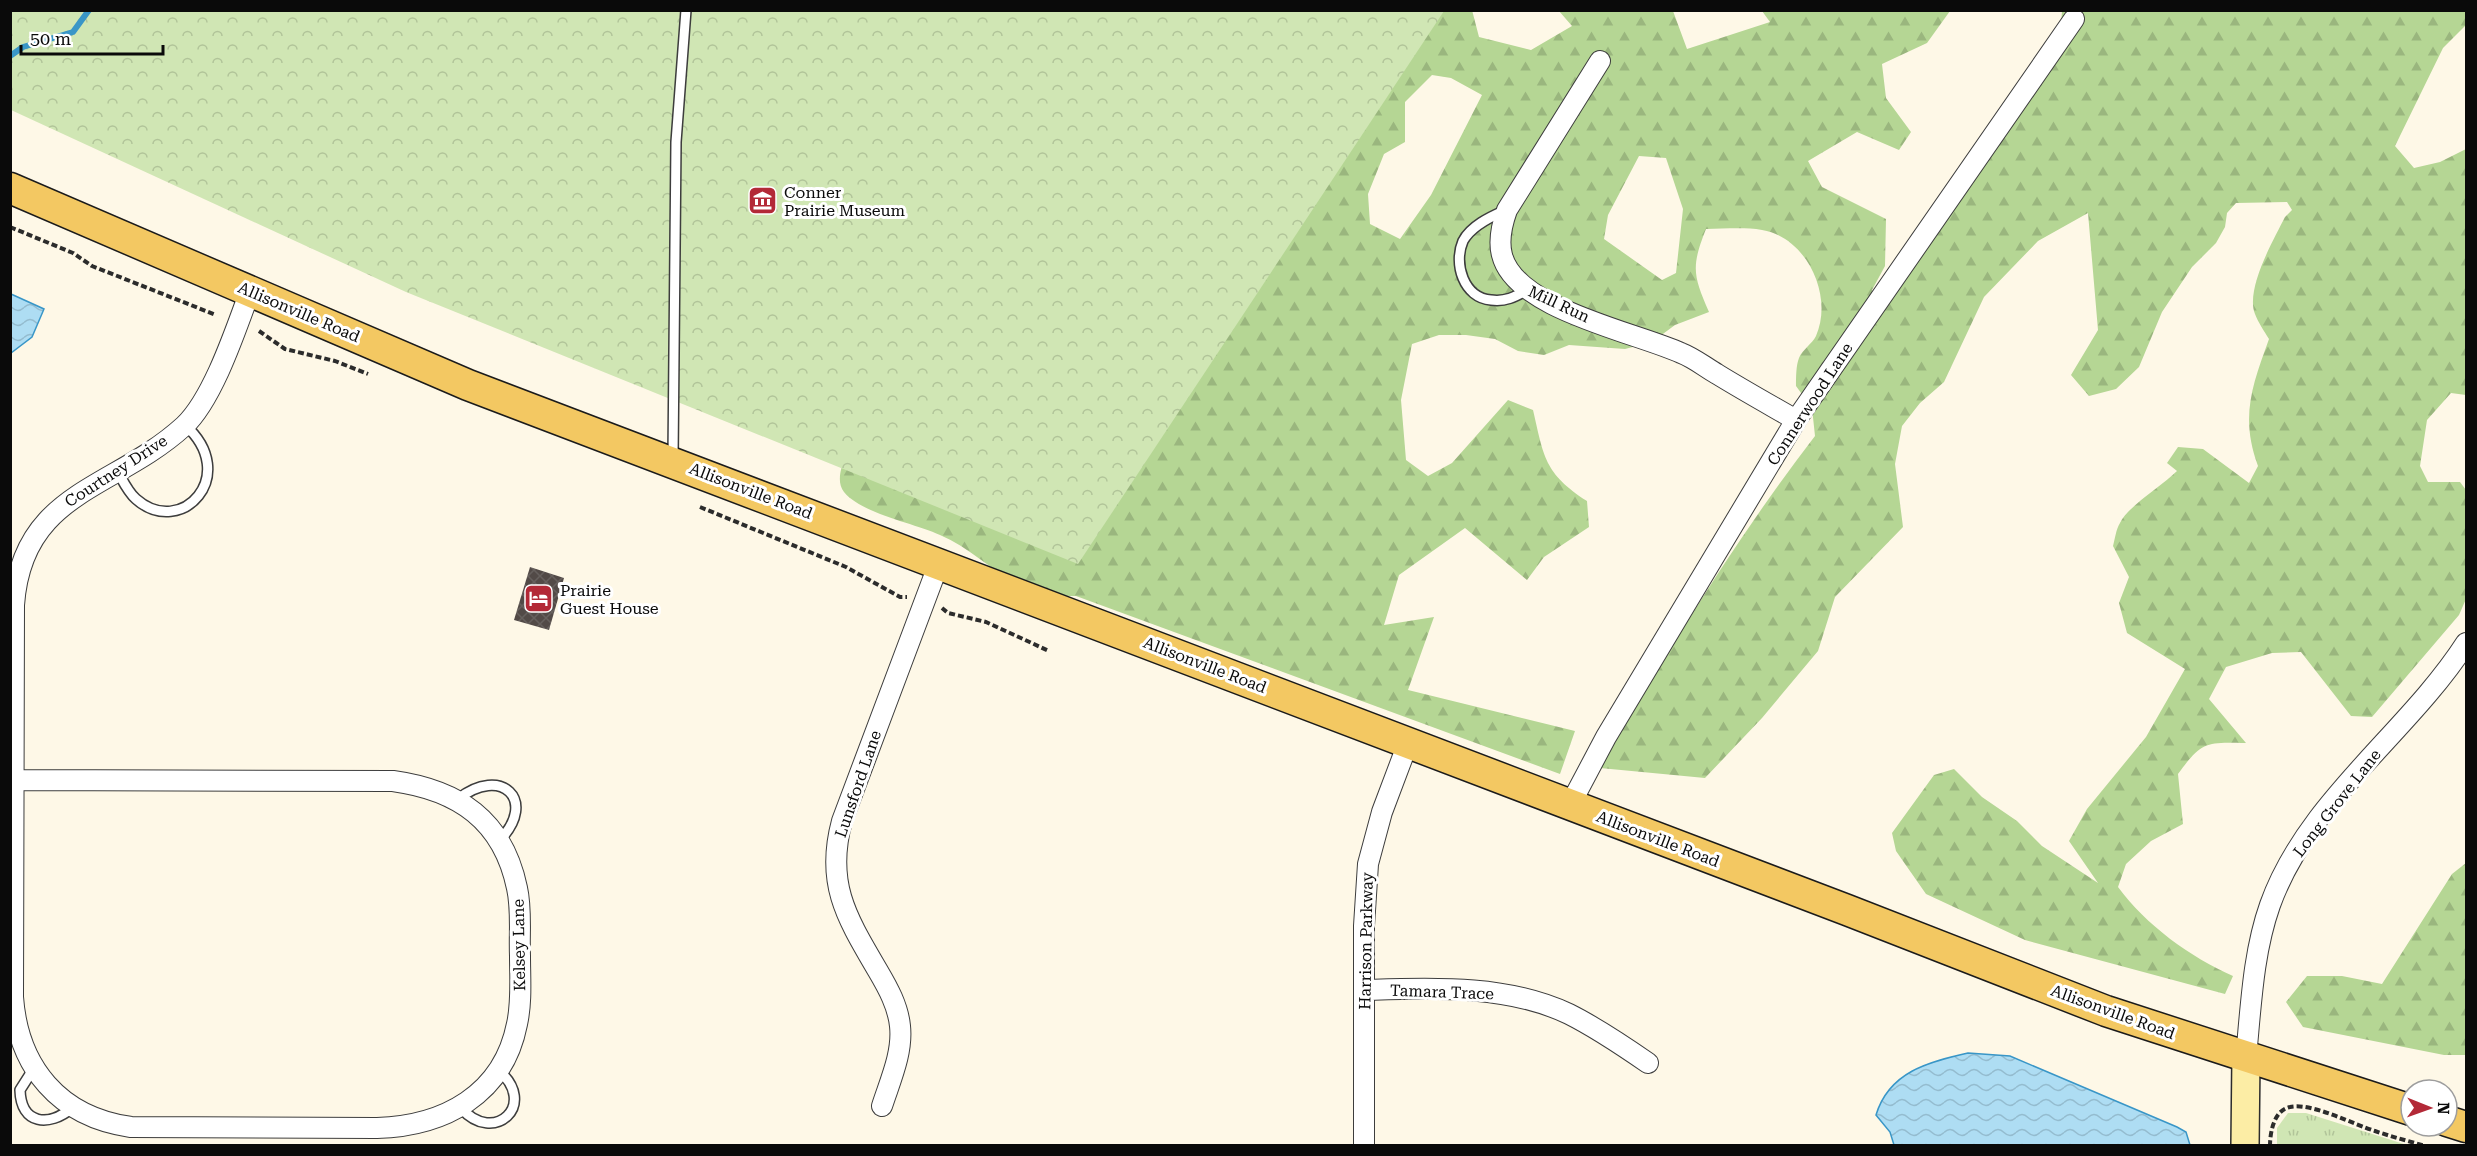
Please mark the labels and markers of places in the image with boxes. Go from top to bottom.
place label: Conner Prairie Museum [784,183,905,220]
museum icon: Conner Prairie Museum [747,185,779,217]
place label: Prairie Guest House [560,581,659,618]
hotel icon: Prairie Guest House [523,583,555,615]

